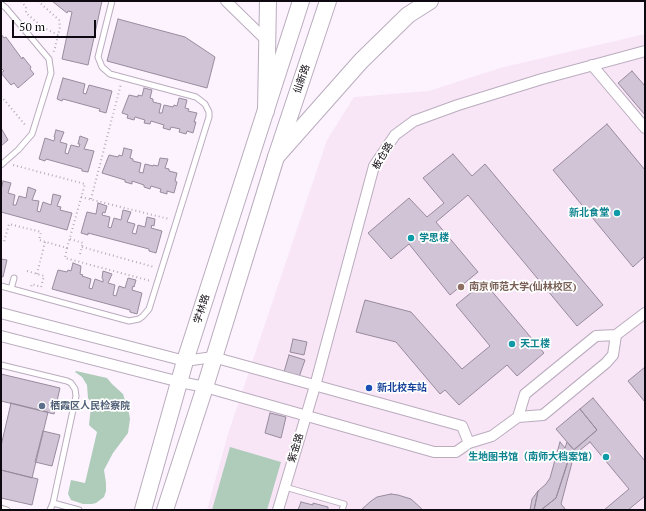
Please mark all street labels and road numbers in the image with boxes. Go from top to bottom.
street label: 仙新路 [291,63,313,95]
street label: 板仓路 [370,140,396,172]
street label: 学林路 [192,293,212,325]
street label: 紫金路 [286,432,306,464]

